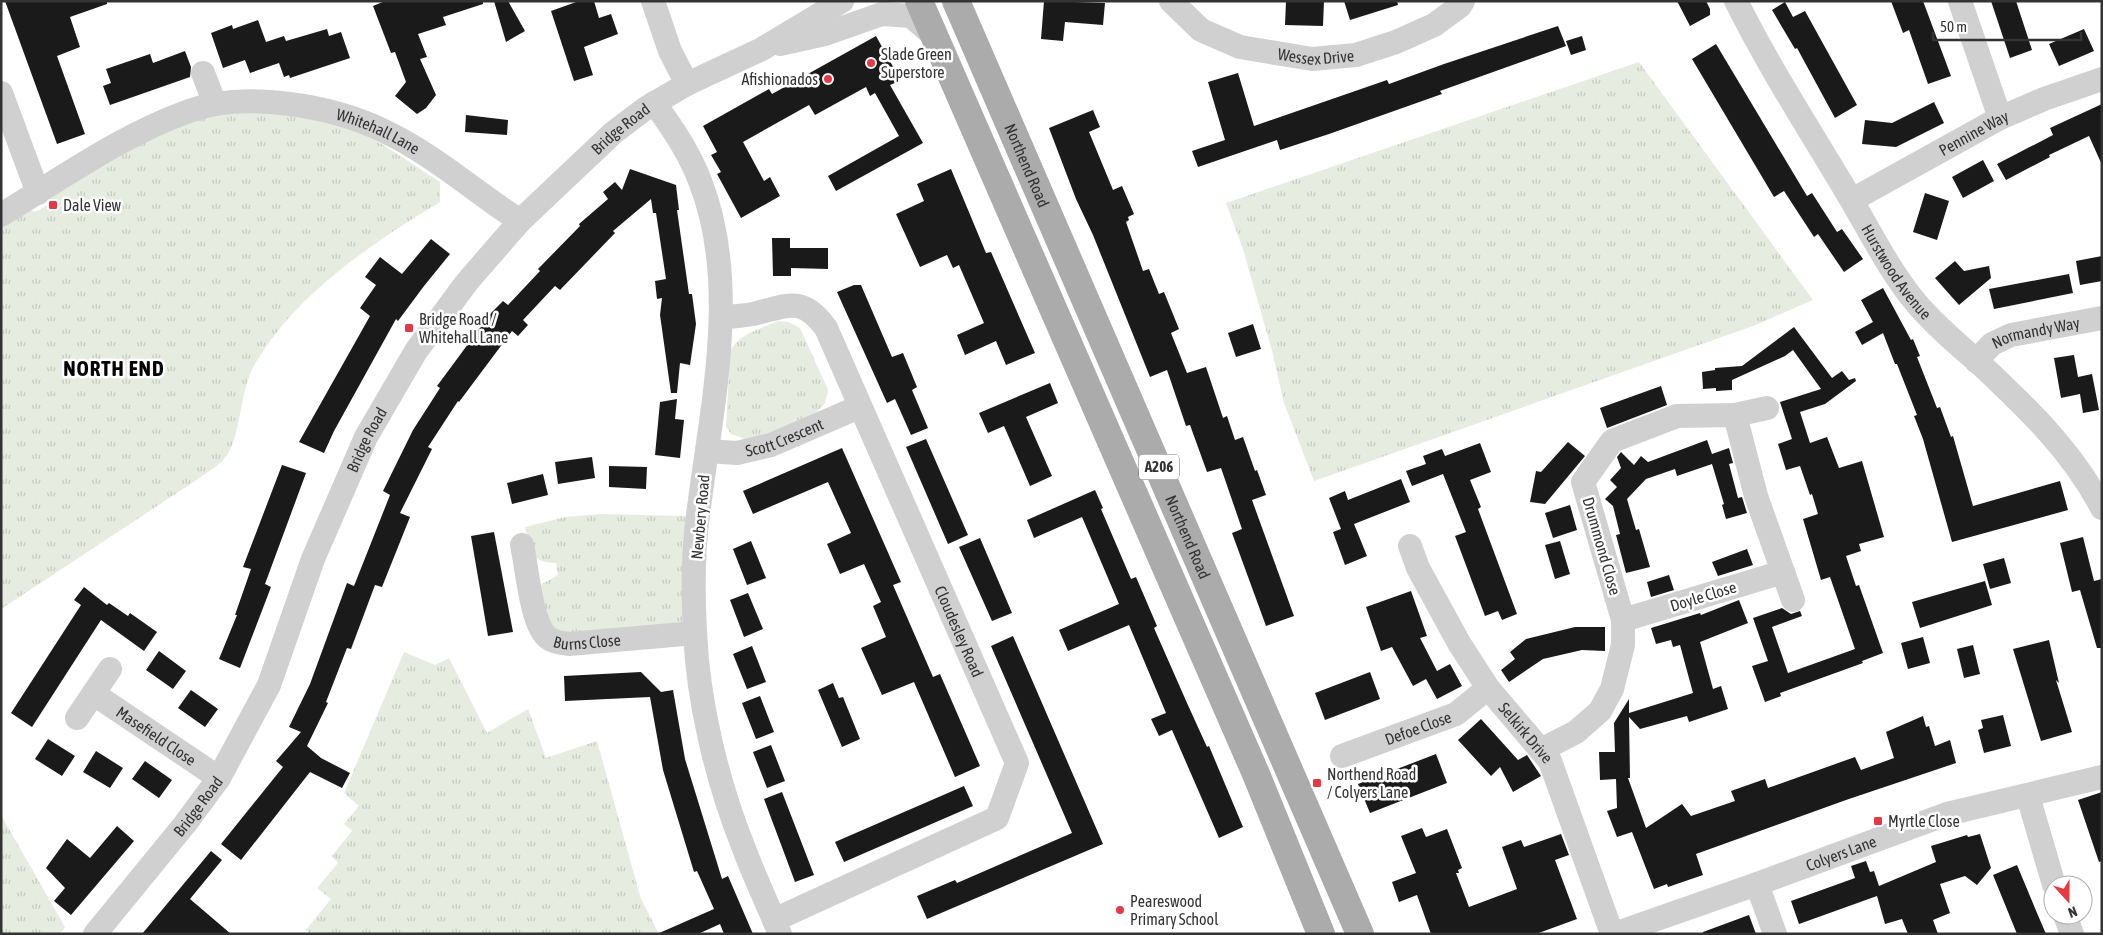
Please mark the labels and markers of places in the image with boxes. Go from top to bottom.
place label: Slade Green Superstore [881,45,952,82]
marker: Slade Green Superstore [865,57,877,69]
place label: Afishionados [742,70,818,88]
marker: Afishionados [822,73,834,85]
place label: Dale View [63,196,122,214]
marker: Dale View [47,199,59,211]
place label: Bridge Road / Whitehall Lane [419,310,508,346]
marker: Bridge Road / Whitehall Lane [403,322,415,334]
place label: Northend Road / Colyers Lane [1327,765,1416,802]
marker: Northend Road / Colyers Lane [1311,777,1323,789]
place label: Myrtle Close [1888,812,1960,831]
marker: Myrtle Close [1872,815,1884,827]
place label: Peareswood Primary School [1130,892,1219,929]
marker: Peareswood Primary School [1114,904,1126,916]

